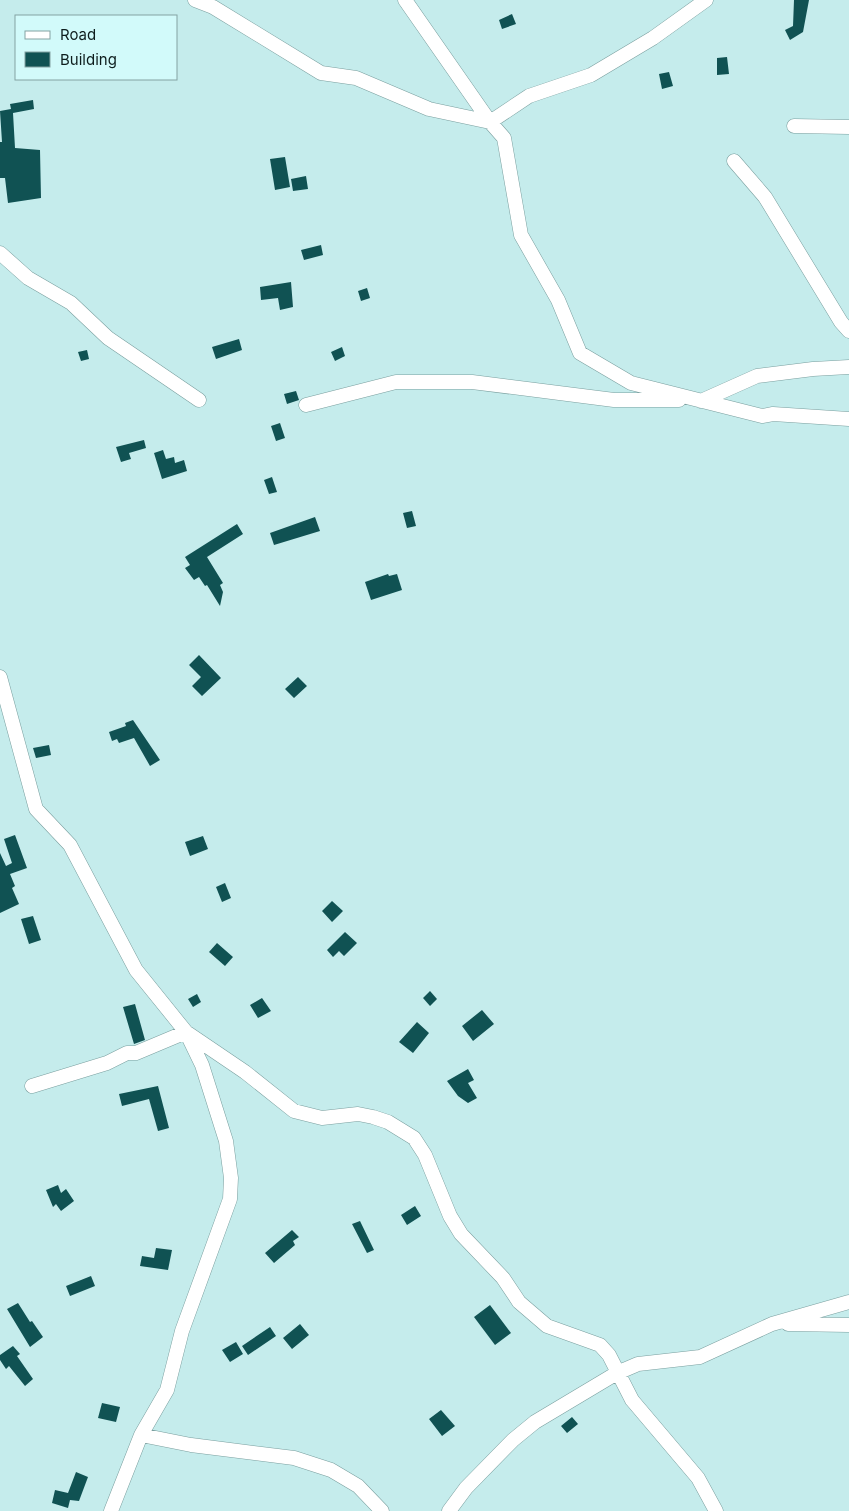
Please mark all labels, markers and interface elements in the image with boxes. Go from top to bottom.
legend [15,15,178,80]
text: Road [60,25,96,44]
text: Building [60,50,117,69]

